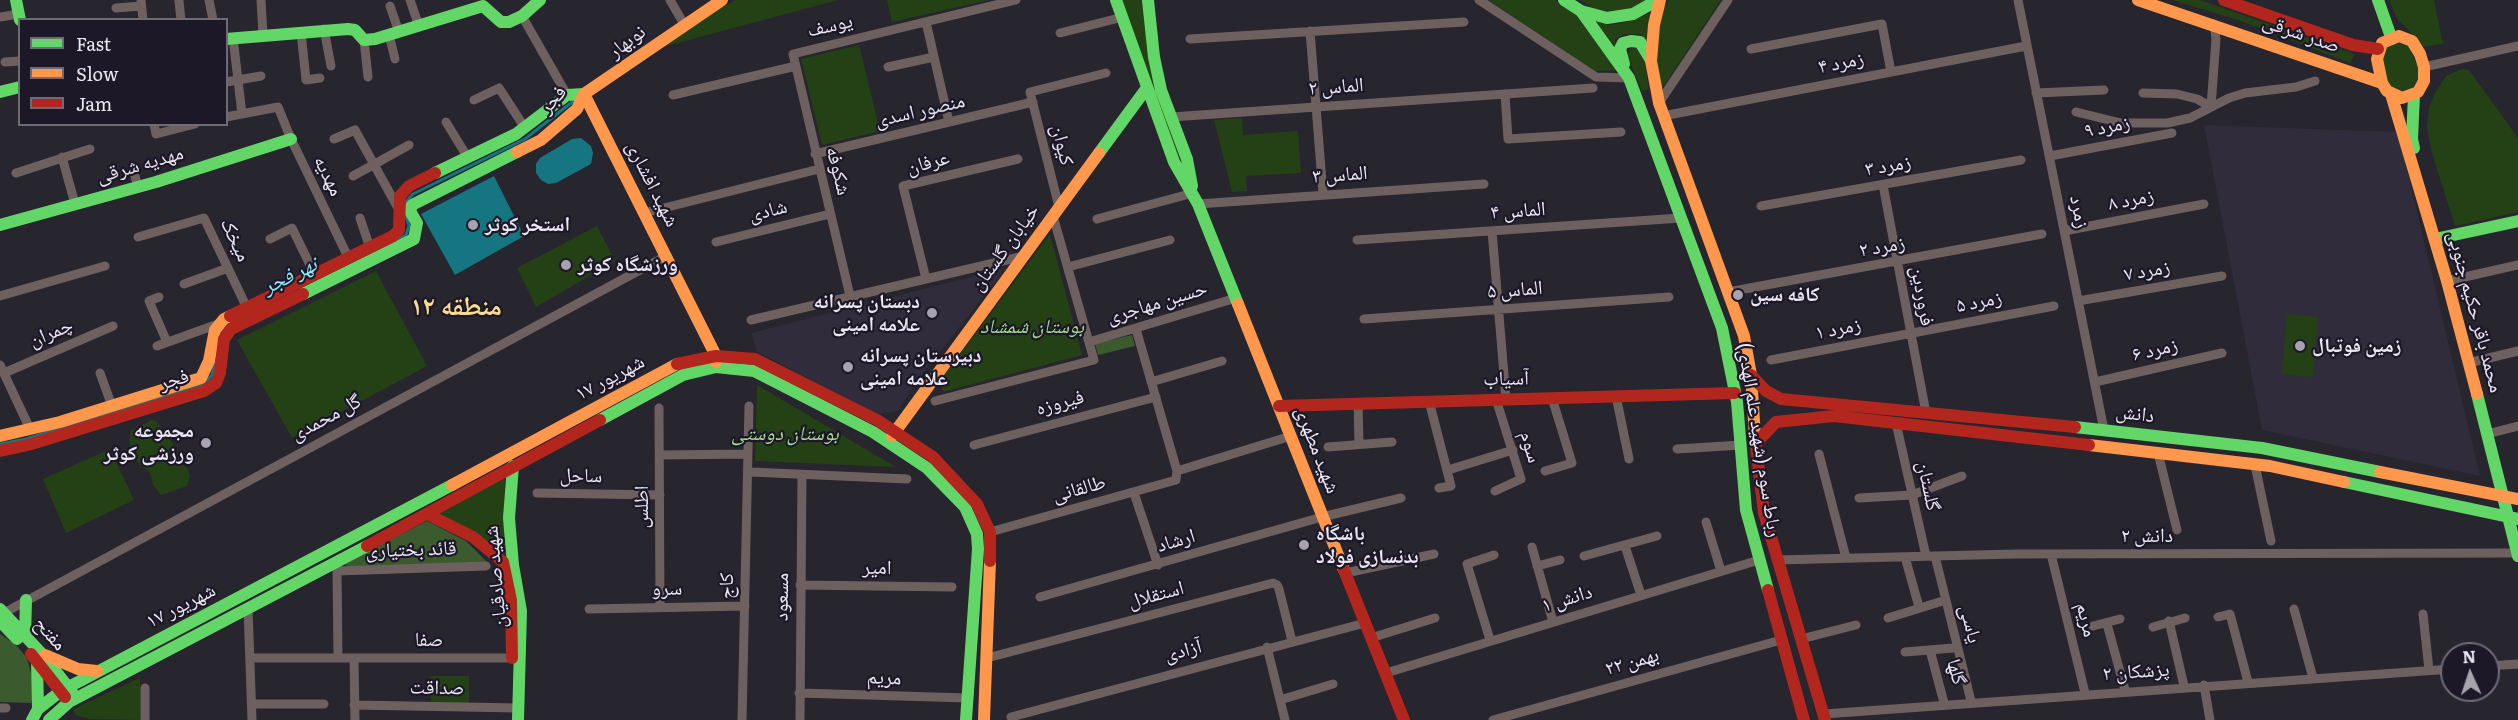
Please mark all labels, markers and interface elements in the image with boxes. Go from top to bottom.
street label: یوسف [805,9,855,43]
street label: صدر شرقی [2259,10,2343,58]
legend [18,18,228,126]
street label: نوبهار [604,20,650,64]
text: Fast [76,30,111,57]
street label: زمرد ۴ [1816,47,1866,79]
text: Slow [76,60,118,87]
street label: الماس ۲ [1307,73,1365,101]
street label: فجر [534,81,572,119]
street label: منصور اسدی [873,89,967,133]
text: Jam [76,90,112,117]
street label: زمرد ۹ [2082,111,2132,143]
street label: کیوان [1045,122,1079,168]
street label: شهید افشاری [620,137,684,231]
street label: مهدیه شرقی [94,141,186,189]
street label: شکوفه [820,144,856,198]
street label: عرفان [904,146,952,180]
street label: زمرد ۳ [1863,150,1913,182]
street label: مهدیه [308,152,348,200]
street label: الماس ۳ [1311,161,1369,189]
street label: زمرد ۸ [2106,184,2156,216]
street label: زمرد [2064,193,2094,231]
street label: شادی [746,195,790,227]
street label: الماس ۴ [1489,197,1547,225]
street label: خیابان گلستان [965,200,1045,296]
place label: استخر کوثر [485,213,570,237]
street label: میخک [215,214,255,266]
marker: استخر کوثر [466,218,480,232]
street label: محمد باقر حکیم جنوبی [2442,229,2508,395]
street label: زمرد ۲ [1857,231,1907,263]
water label: نهر فجر [259,252,321,300]
place label: ورزشگاه کوثر [578,253,678,277]
street label: زمرد ۷ [2122,255,2172,287]
marker: ورزشگاه کوثر [559,258,573,272]
street label: فروردین [1905,264,1939,328]
street label: حسین مهاجری [1104,276,1210,330]
street label: الماس ۵ [1486,276,1544,304]
place label: کافه سین [1750,283,1820,307]
street label: زمرد ۵ [1954,286,2004,318]
marker: کافه سین [1731,288,1745,302]
place label: دبستان پسرانه علامه امینی [814,290,920,337]
district label: منطقه ۱۲ [410,291,502,323]
marker: دبستان پسرانه علامه امینی [925,306,939,320]
street label: چمران [25,313,77,353]
street label: زمرد ۱ [1813,313,1863,345]
park label: بوستان شمشاد [980,315,1084,339]
street label: زمرد ۶ [2130,333,2180,367]
place label: زمین فوتبال [2312,334,2401,358]
marker: زمین فوتبال [2293,339,2307,353]
street label: رباط سوم (شهید علم الهدی) [1732,341,1786,539]
place label: دبیرستان پسرانه علامه امینی [860,344,982,391]
street label: ۱۷ شهریور [571,350,649,406]
marker: دبیرستان پسرانه علامه امینی [841,360,855,374]
street label: فجر [156,364,192,396]
street label: آسیاب [1483,367,1529,391]
street label: فیروزه [1033,385,1087,421]
street label: گل محمدی [287,389,365,447]
street label: دانش [2114,400,2156,428]
street label: شهید مطهری [1289,403,1345,497]
place label: مجموعه ورزشی کوثر [104,419,194,466]
park label: بوستان دوستی [731,422,839,446]
street label: سوم [1514,428,1546,466]
marker: مجموعه ورزشی کوثر [199,436,213,450]
street label: گلستان [1911,459,1945,513]
street label: ساحل [559,464,603,488]
street label: طالقانی [1050,470,1108,508]
street label: اطلس [630,485,654,529]
place label: باشگاه بدنسازی فولاد [1316,522,1419,569]
street label: ارشاد [1154,524,1198,558]
street label: دانش ۲ [2121,524,2173,548]
street label: شهید صادقیان [480,525,512,629]
street label: قائد بختیاری [365,536,457,564]
marker: باشگاه بدنسازی فولاد [1297,538,1311,552]
street label: امیر [862,556,892,580]
street label: کاج [715,573,739,599]
street label: مسعود [770,573,794,621]
street label: استقلال [1125,576,1187,614]
street label: سرو [651,577,683,601]
street label: ۱۷ شهریور [142,578,220,634]
street label: دانش ۱ [1539,580,1595,618]
street label: مریم [2070,600,2102,640]
street label: یاسی [1954,602,1986,646]
street label: مفتح [29,612,71,656]
street label: صفا [415,628,443,652]
street label: آزادی [1162,635,1204,667]
north arrow [2440,642,2500,702]
street label: ۲۲ بهمن [1602,643,1662,681]
text: N [2462,644,2477,668]
street label: گلها [1941,656,1971,688]
street label: پزشکان ۲ [2102,658,2170,686]
street label: مریم [866,665,902,691]
street label: صداقت [409,676,465,700]

